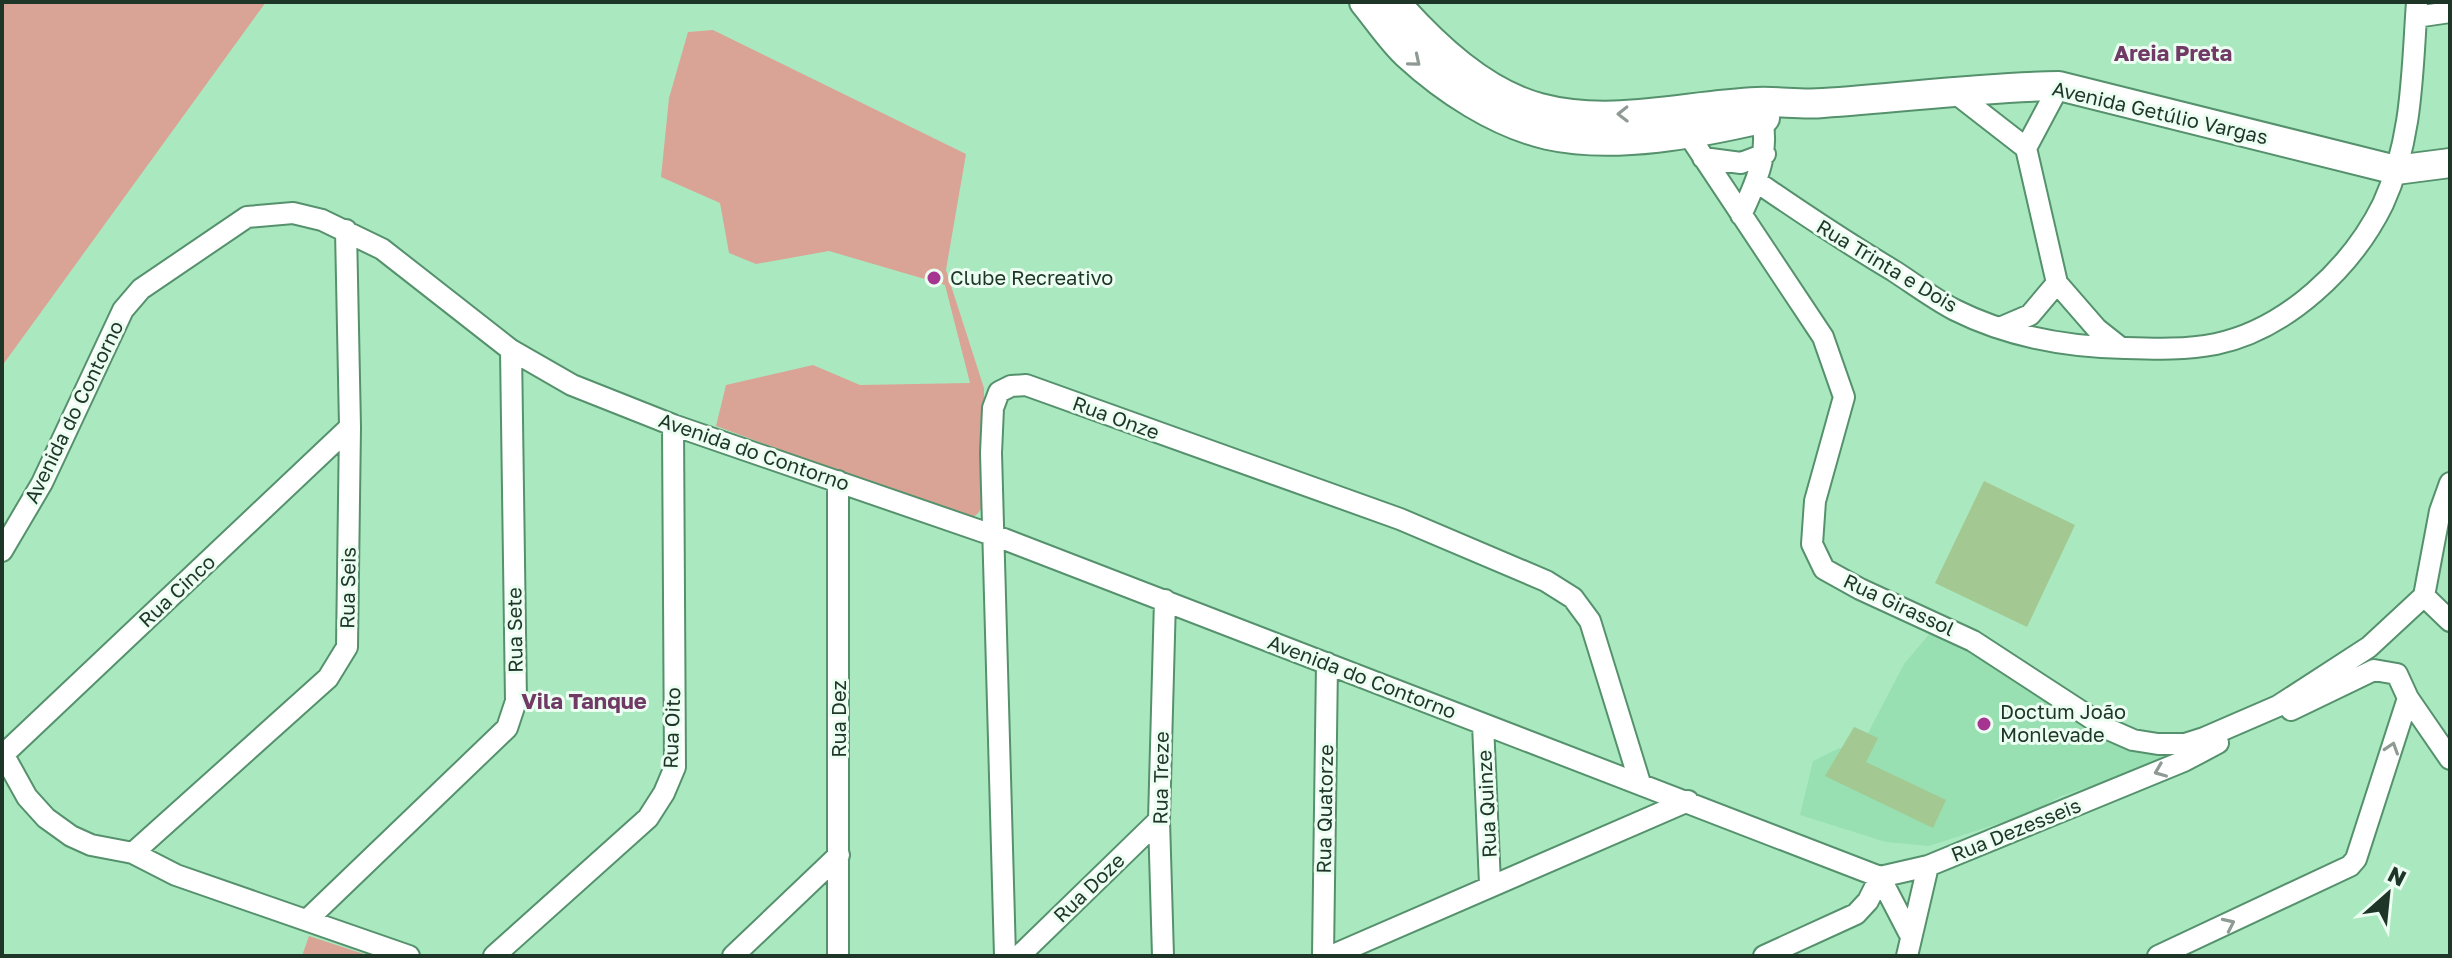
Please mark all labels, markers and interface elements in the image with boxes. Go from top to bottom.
district label: Areia Preta [2114,39,2232,66]
one-way arrow [1406,51,1420,66]
street label: Avenida Getúlio Vargas [2050,76,2270,149]
one-way arrow [1616,105,1629,123]
street label: Rua Trinta e Dois [1813,214,1962,317]
place label: Clube Recreativo [950,265,1113,289]
marker: Clube Recreativo [925,269,943,287]
street label: Avenida do Contorno [18,316,128,507]
street label: Rua Onze [1070,390,1163,444]
street label: Avenida do Contorno [656,407,853,495]
street label: Rua Seis [334,547,360,629]
street label: Rua Cinco [133,549,220,632]
street label: Rua Girassol [1840,568,1959,640]
street label: Rua Sete [501,587,527,673]
street label: Avenida do Contorno [1265,629,1460,723]
street label: Rua Dez [826,680,850,758]
district label: Vila Tanque [521,687,647,714]
street label: Rua Oito [658,687,684,769]
place label: Doctum João Monlevade [2000,699,2126,746]
marker: Doctum João Monlevade [1975,715,1993,733]
street label: Rua Treze [1147,731,1173,825]
one-way arrow [2383,741,2399,755]
street label: Rua Quatorze [1311,744,1337,874]
street label: Rua Quinze [1471,750,1501,859]
one-way arrow [2154,761,2168,777]
street label: Rua Dezesseis [1947,792,2084,866]
street label: Rua Doze [1048,848,1129,927]
north arrow [2348,854,2428,934]
text: N [2384,860,2411,892]
one-way arrow [2221,917,2236,933]

